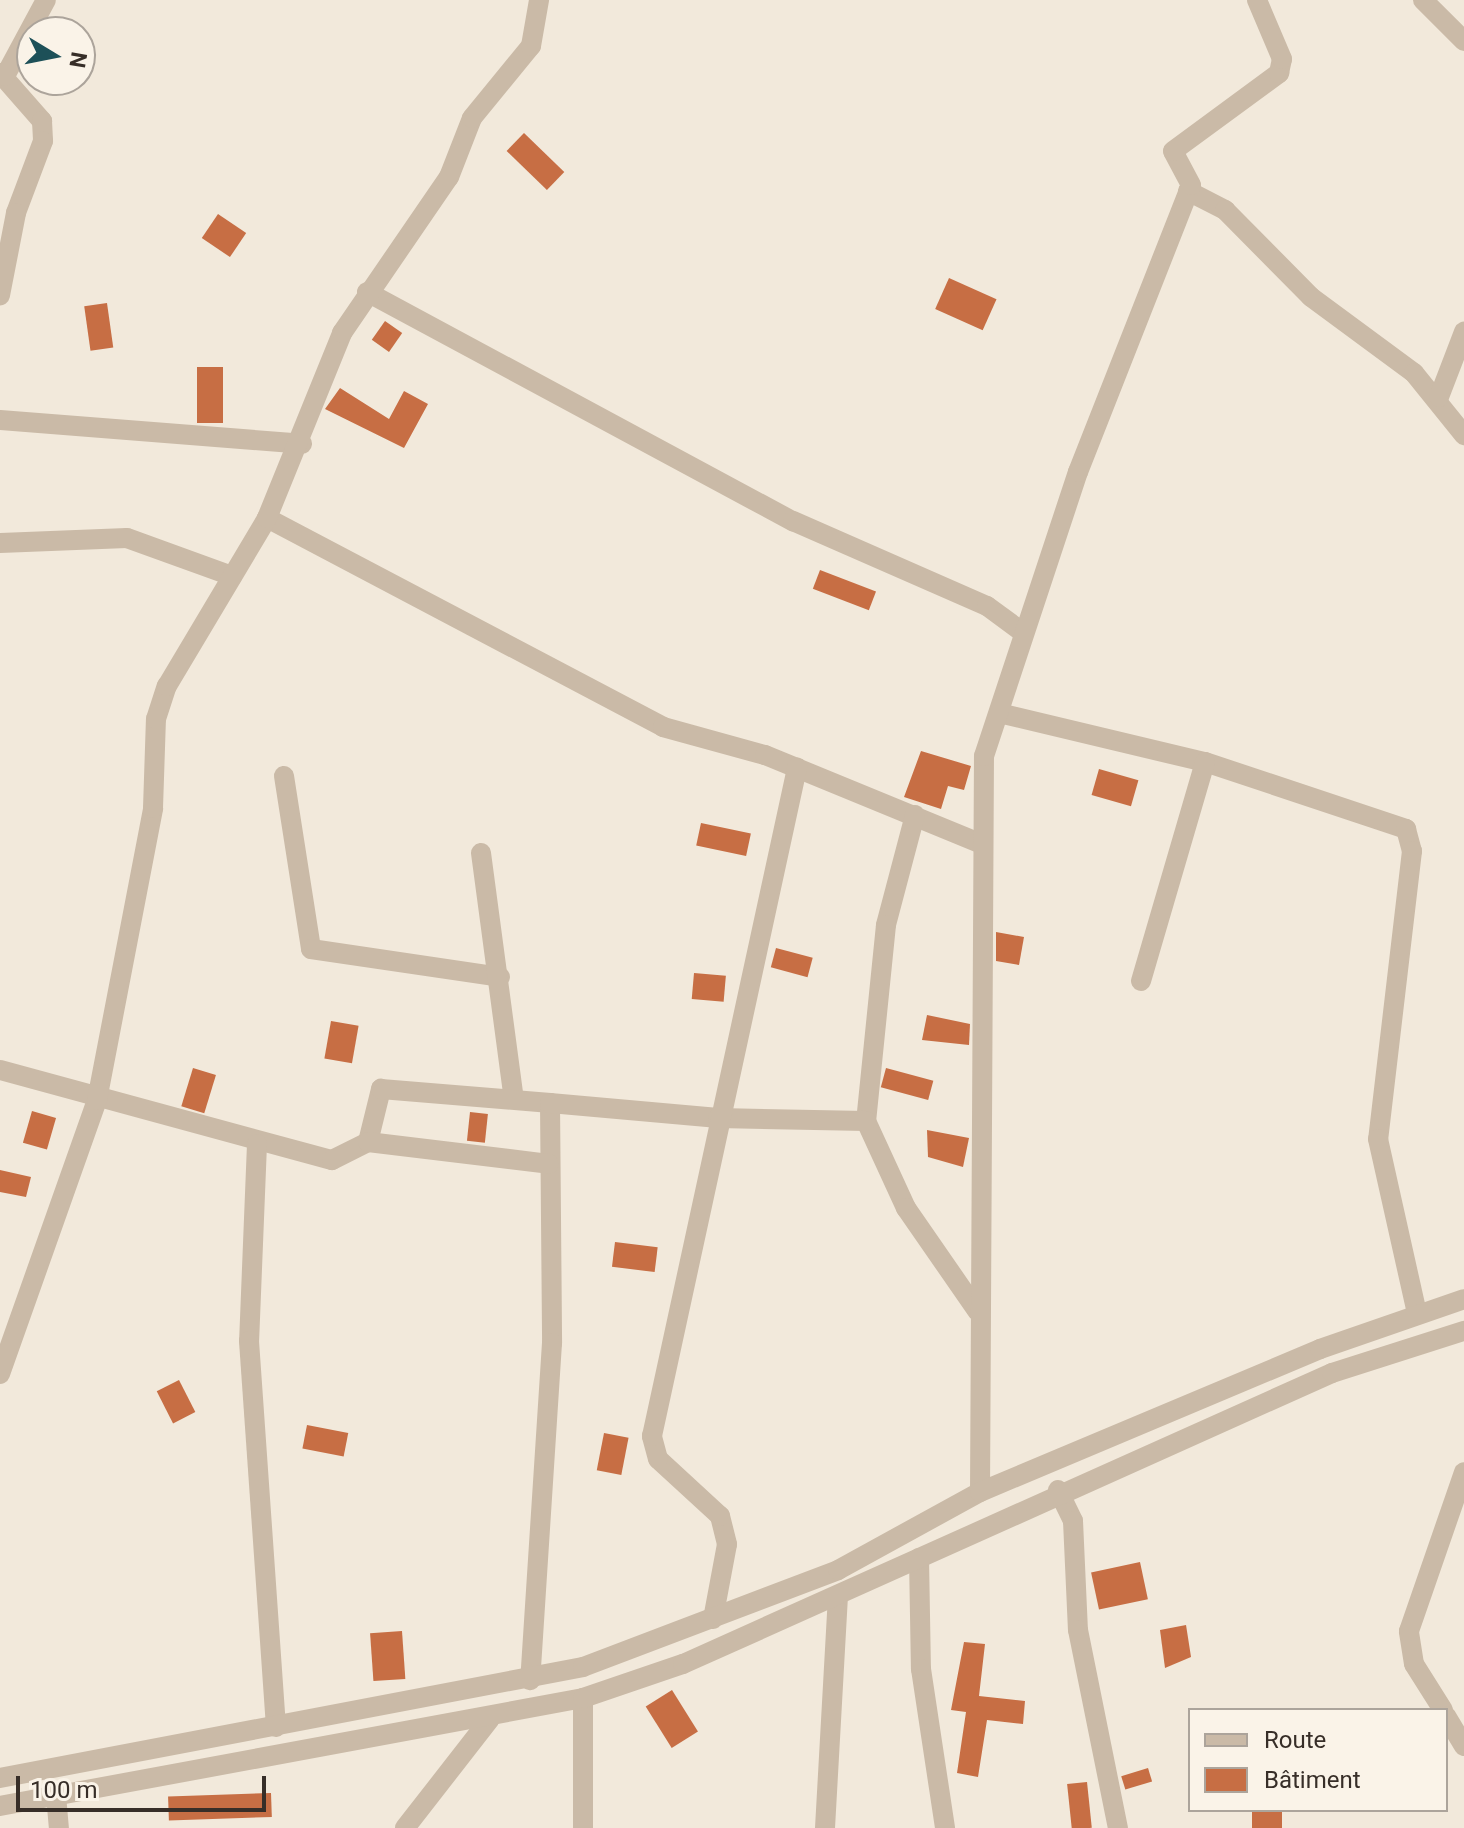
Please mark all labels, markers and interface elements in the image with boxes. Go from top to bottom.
north arrow [16,16,96,96]
text: N [64,50,92,70]
legend [1188,1708,1448,1812]
text: Route [1264,1726,1326,1754]
scale bar [20,1760,270,1810]
text: Bâtiment [1264,1766,1361,1794]
text: 100 m [30,1776,97,1804]

